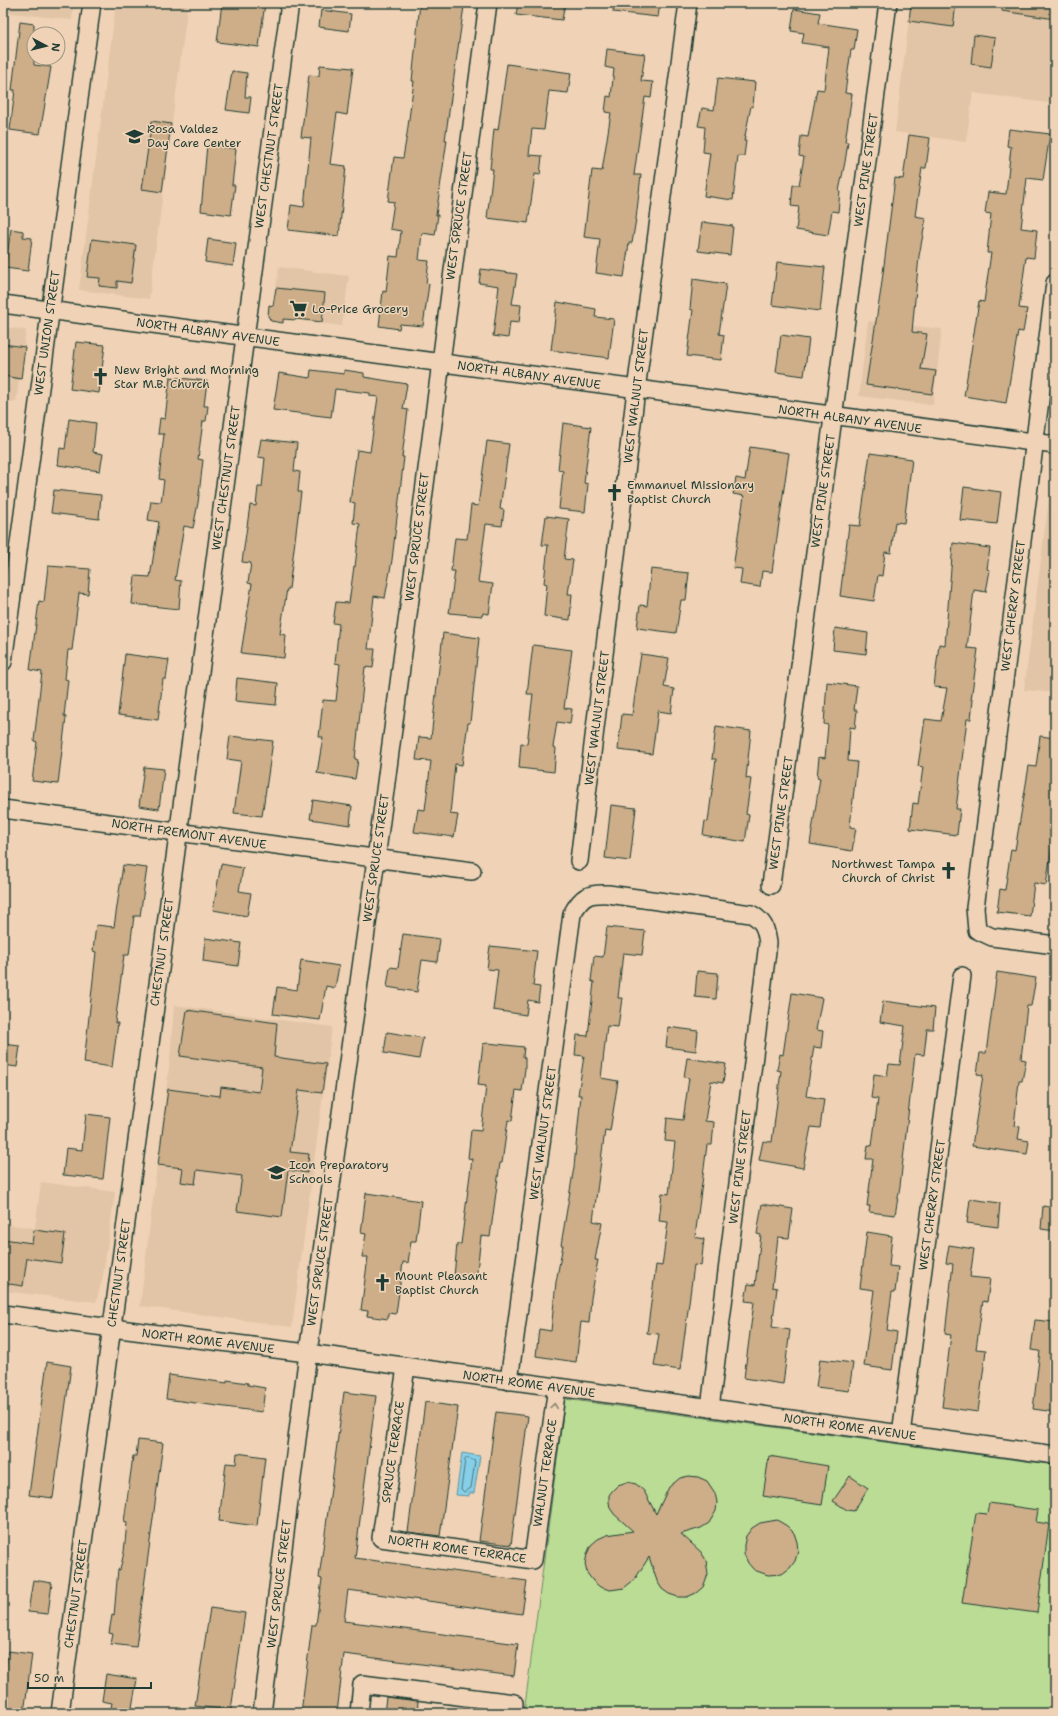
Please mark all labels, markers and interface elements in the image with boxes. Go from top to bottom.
north arrow [26,26,66,66]
text: N [47,42,63,53]
street label: WEST CHESTNUT STREET [251,82,287,230]
street label: WEST PINE STREET [850,111,882,228]
place label: Rosa Valdez Day Care Center [147,121,242,151]
school or university icon: Rosa Valdez Day Care Center [124,126,144,146]
street label: WEST SPRUCE STREET [442,150,476,281]
street label: WEST UNION STREET [30,269,64,396]
supermarket icon: Lo-Price Grocery [289,299,309,319]
place label: Lo-Price Grocery [312,301,408,317]
street label: NORTH ALBANY AVENUE [135,314,281,350]
street label: WEST WALNUT STREET [620,327,652,464]
street label: NORTH ALBANY AVENUE [456,357,602,393]
place label: New Bright and Morning Star M.B. Church [114,362,259,392]
church icon: New Bright and Morning Star M.B. Church [91,367,111,387]
street label: NORTH ALBANY AVENUE [777,401,923,437]
street label: WEST CHESTNUT STREET [208,404,244,552]
street label: WEST PINE STREET [807,432,839,549]
street label: WEST SPRUCE STREET [401,471,433,602]
place label: Emmanuel Missionary Baptist Church [627,477,754,507]
church icon: Emmanuel Missionary Baptist Church [604,482,624,502]
street label: WEST CHERRY STREET [997,539,1029,673]
street label: WEST WALNUT STREET [581,649,613,786]
street label: WEST PINE STREET [765,754,797,871]
street label: WEST SPRUCE STREET [359,792,393,923]
street label: NORTH FREMONT AVENUE [110,815,268,853]
place label: Northwest Tampa Church of Christ [831,856,936,886]
church icon: Northwest Tampa Church of Christ [938,861,958,881]
street label: CHESTNUT STREET [146,896,178,1007]
street label: WEST WALNUT STREET [526,1064,560,1201]
street label: WEST PINE STREET [725,1108,755,1225]
street label: WEST CHERRY STREET [915,1138,949,1272]
place label: Icon Preparatory Schools [289,1157,389,1187]
school or university icon: Icon Preparatory Schools [266,1162,286,1182]
street label: WEST SPRUCE STREET [303,1196,337,1327]
street label: CHESTNUT STREET [103,1217,135,1328]
place label: Mount Pleasant Baptist Church [395,1268,488,1298]
church icon: Mount Pleasant Baptist Church [372,1273,392,1293]
street label: NORTH ROME AVENUE [141,1325,275,1357]
street label: NORTH ROME AVENUE [462,1367,596,1401]
street label: SPRUCE TERRACE [378,1400,408,1504]
one-way arrow [549,1403,558,1409]
street label: NORTH ROME AVENUE [783,1410,917,1444]
street label: WALNUT TERRACE [529,1418,561,1528]
street label: WEST SPRUCE STREET [263,1518,295,1649]
street label: NORTH ROME TERRACE [387,1531,527,1567]
street label: CHESTNUT STREET [60,1538,92,1649]
scale bar [28,1664,151,1690]
text: 50 m [34,1670,64,1686]

